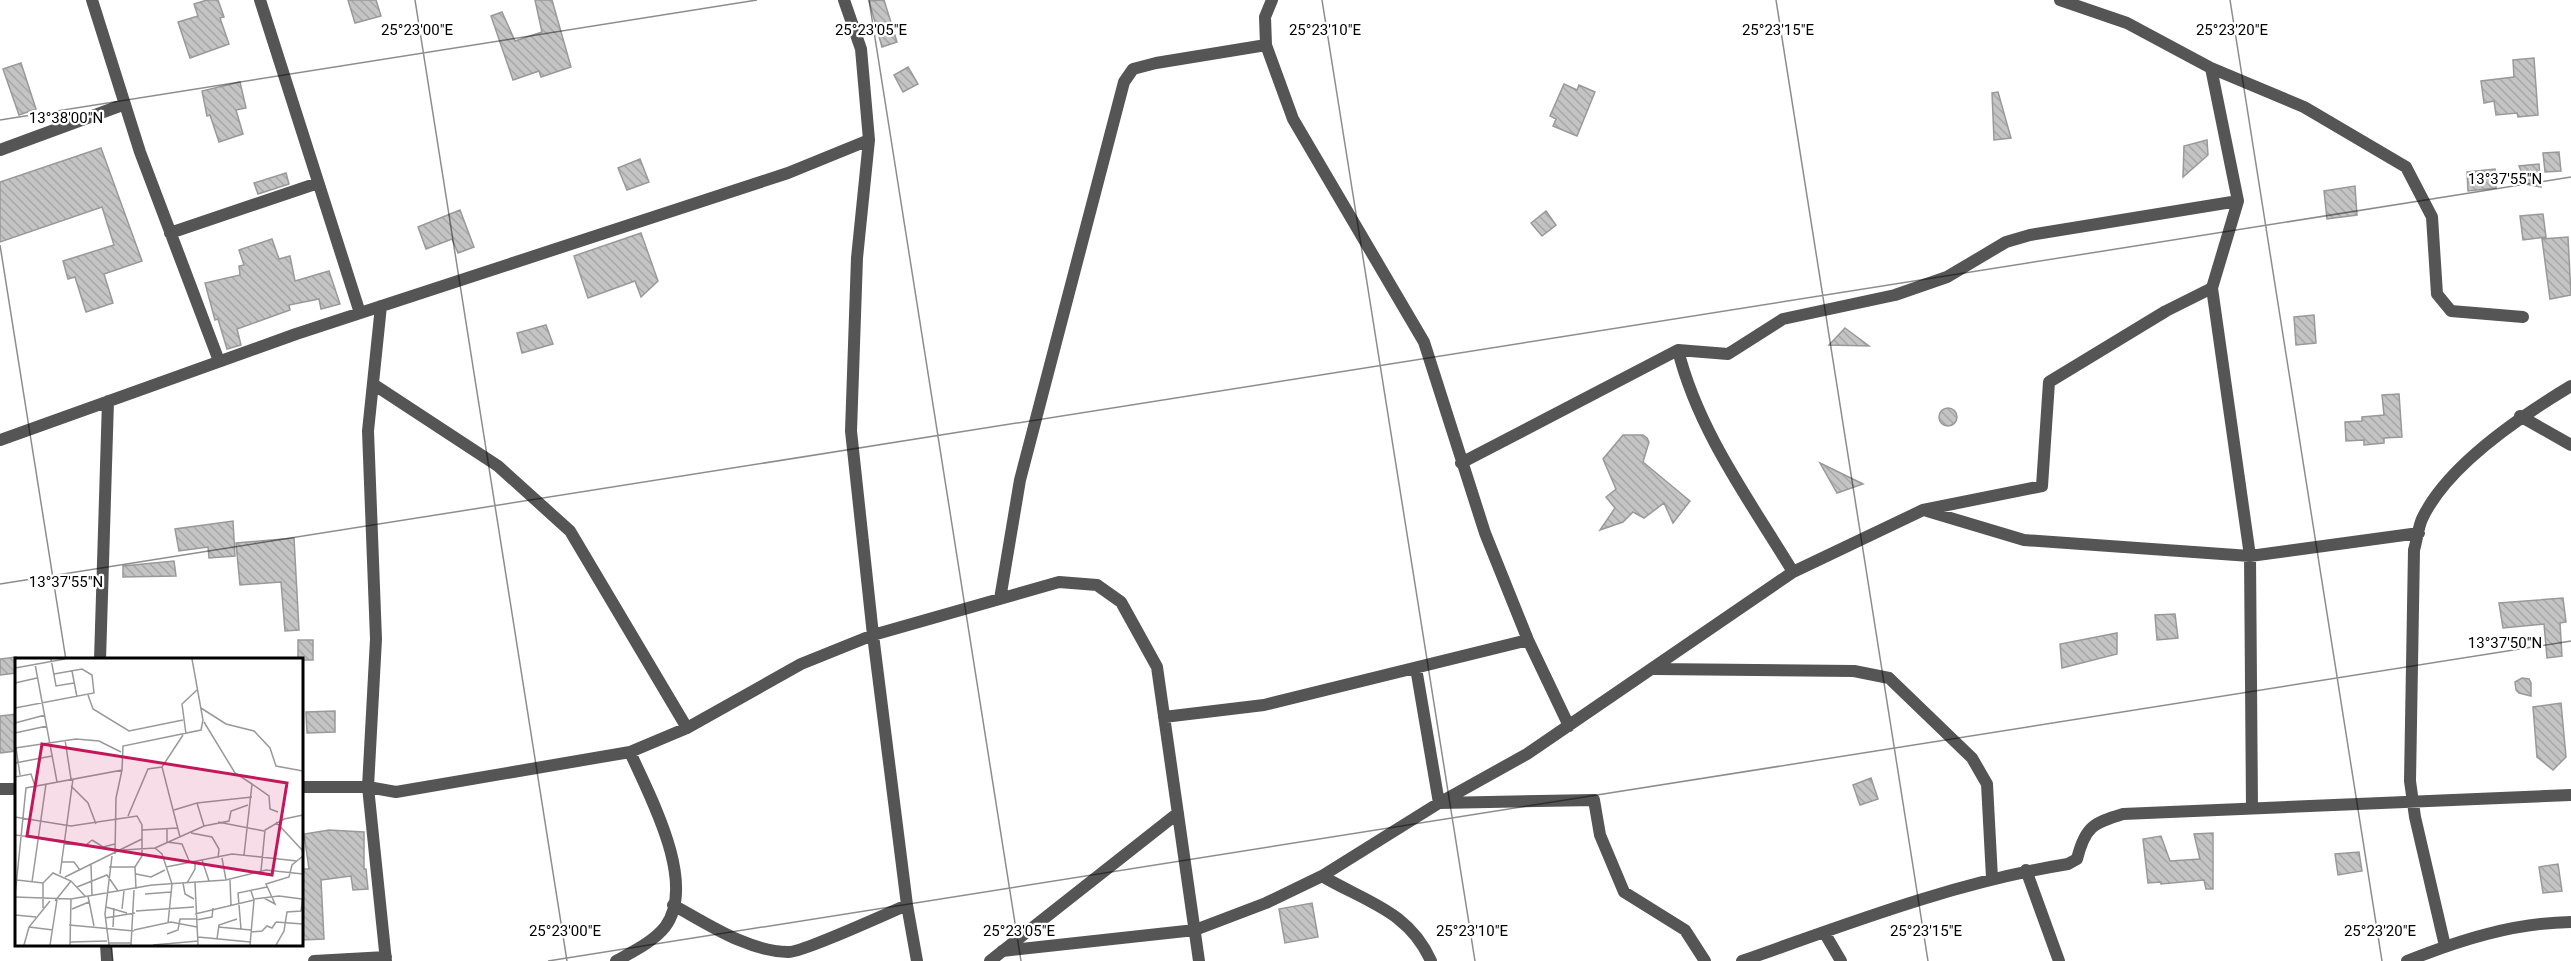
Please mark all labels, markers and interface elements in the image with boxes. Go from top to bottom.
text: 25°23'00"E [381,21,454,39]
text: 25°23'05"E [835,21,908,39]
text: 25°23'10"E [1289,21,1362,39]
text: 25°23'15"E [1742,21,1815,39]
text: 25°23'20"E [2196,21,2269,39]
text: 13°38'00"N [29,109,103,127]
text: 13°37'55"N [2468,170,2542,188]
text: 13°37'55"N [29,573,103,591]
text: 13°37'50"N [2468,634,2542,652]
inset map [15,658,303,946]
text: 25°23'00"E [529,922,602,940]
text: 25°23'05"E [983,922,1056,940]
text: 25°23'10"E [1436,922,1509,940]
text: 25°23'15"E [1890,922,1963,940]
text: 25°23'20"E [2344,922,2417,940]

